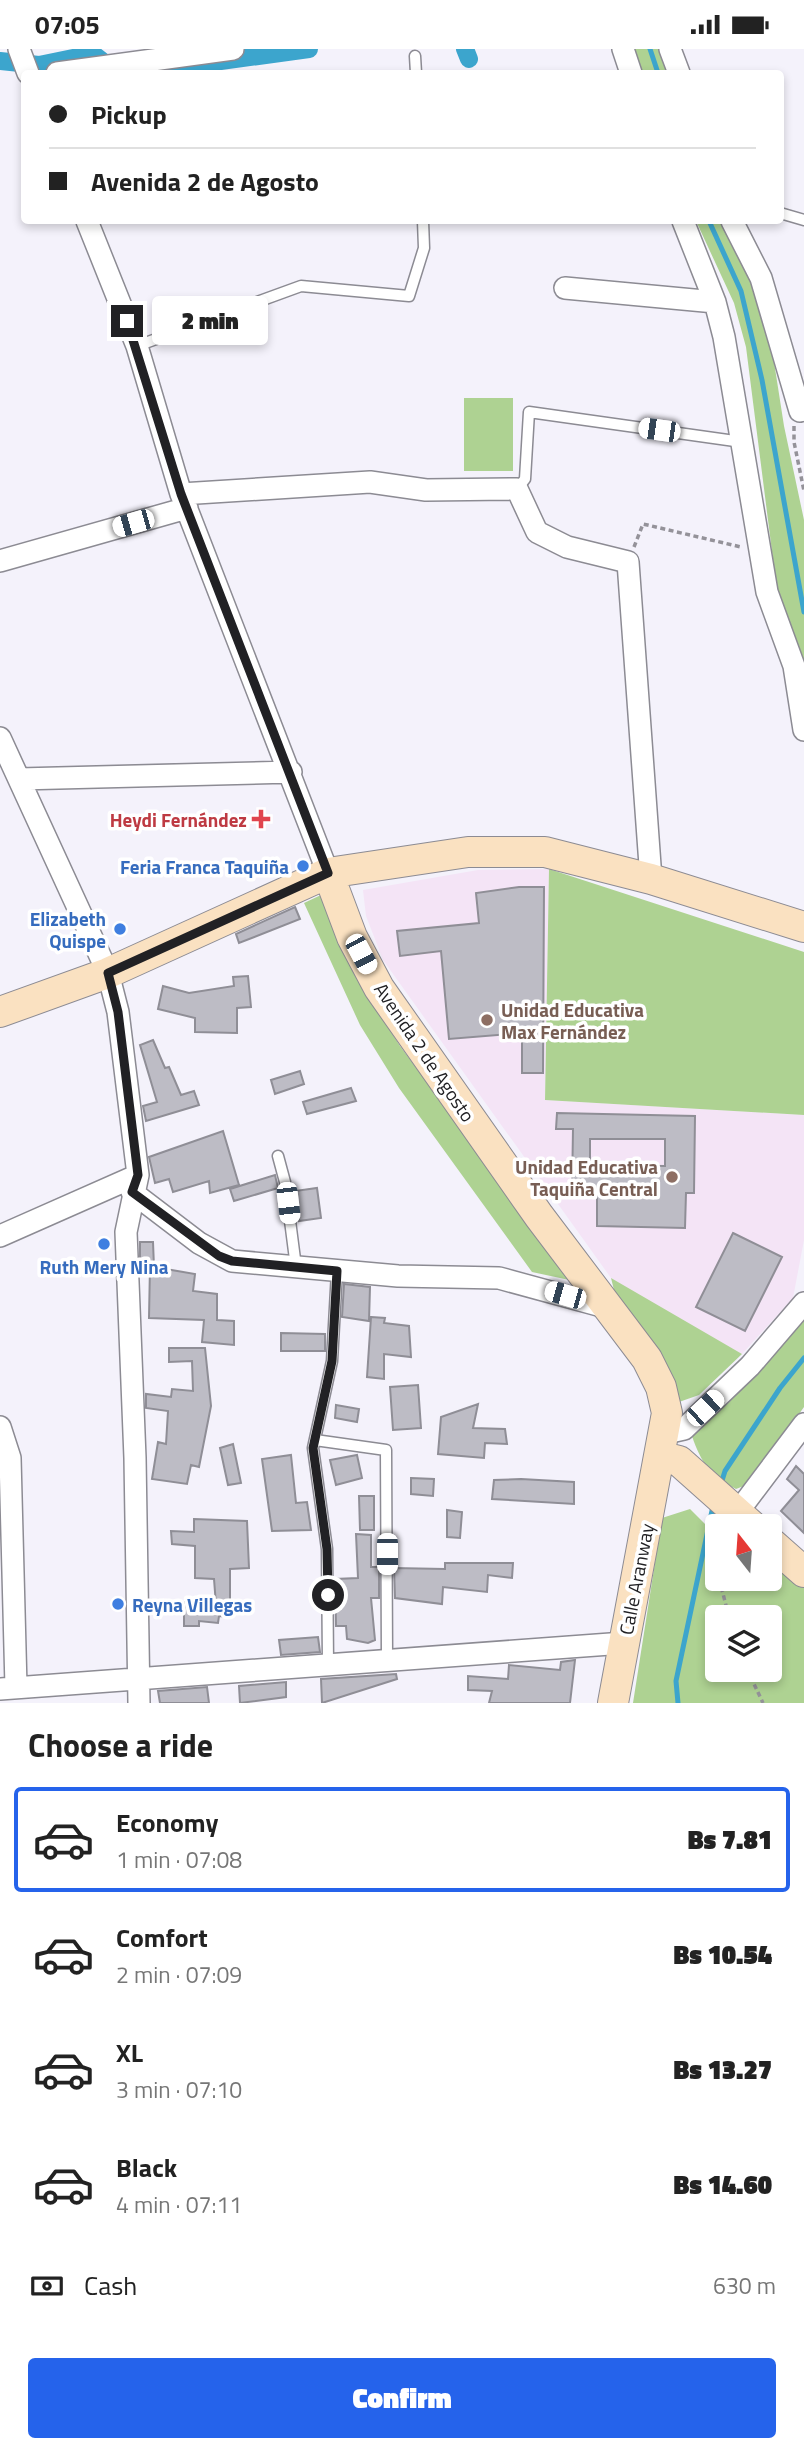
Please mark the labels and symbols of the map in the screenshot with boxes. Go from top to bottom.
callout: 2 min [152,296,267,345]
route end [111,305,143,337]
car [637,417,682,443]
car [110,507,157,539]
place label: Heydi Fernández [110,805,247,834]
marker: Heydi Fernández [253,811,269,827]
place label: Feria Franca Taquiña [120,852,289,881]
marker: Feria Franca Taquiña [295,858,311,874]
place label: Elizabeth Quispe [30,904,106,955]
marker: Elizabeth Quispe [112,921,128,937]
car [342,931,381,977]
street label: Avenida 2 de Agosto [367,976,483,1128]
place label: Unidad Educativa Max Fernández [501,995,644,1046]
marker: Unidad Educativa Max Fernández [479,1012,495,1028]
place label: Unidad Educativa Taquiña Central [515,1152,658,1203]
marker: Unidad Educativa Taquiña Central [664,1169,680,1185]
car [276,1181,301,1225]
marker: Ruth Mery Nina [96,1236,112,1252]
place label: Ruth Mery Nina [40,1252,169,1281]
car [542,1279,589,1311]
car [683,1386,728,1430]
north arrow [705,1514,782,1591]
street label: Calle Aranway [611,1521,661,1637]
car [377,1533,398,1575]
route start [312,1579,344,1611]
place label: Reyna Villegas [132,1590,252,1619]
marker: Reyna Villegas [110,1596,126,1612]

